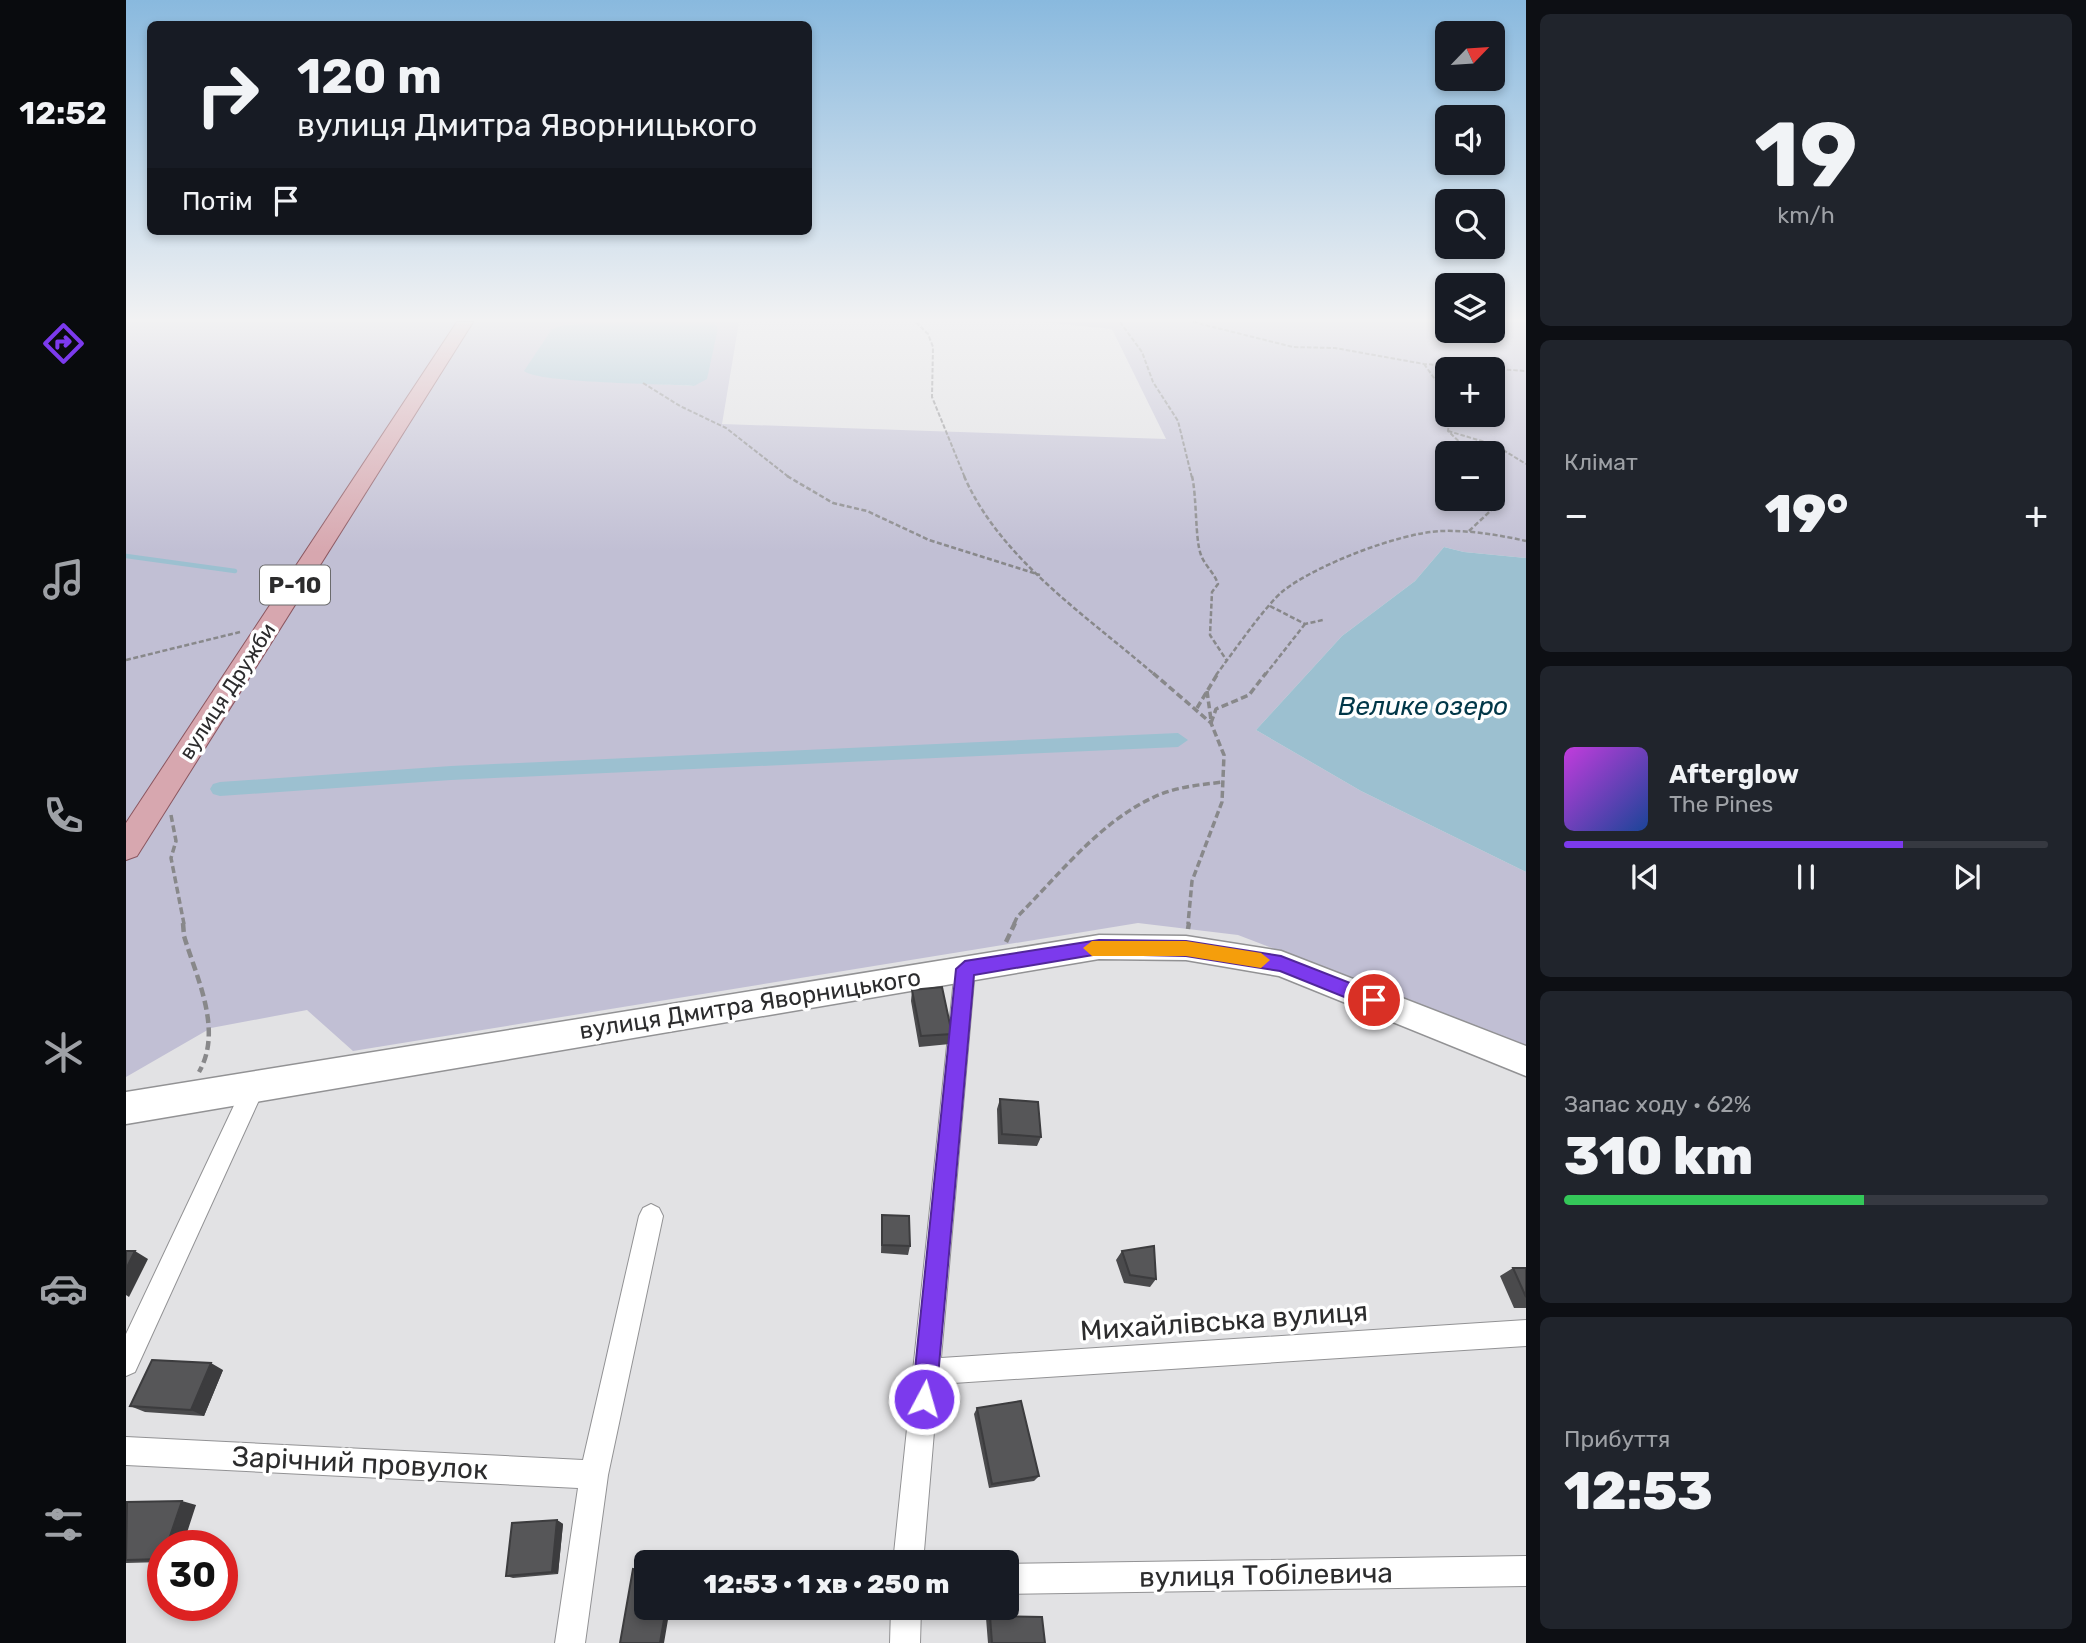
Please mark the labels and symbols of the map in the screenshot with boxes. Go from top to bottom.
north arrow [1435,21,1505,91]
road number: Р-10 [260,566,330,604]
street label: вулиця Дружби [174,618,280,764]
water label: Велике озеро [1338,691,1508,722]
street label: вулиця Дмитра Яворницького [577,963,923,1045]
pin [1344,970,1404,1030]
street label: Михайлівська вулиця [1079,1294,1369,1348]
position arrow [887,1362,961,1436]
street label: Зарічний провулок [231,1440,489,1486]
speed limit sign: 30 [147,1530,238,1621]
street label: вулиця Тобілевича [1139,1556,1393,1594]

